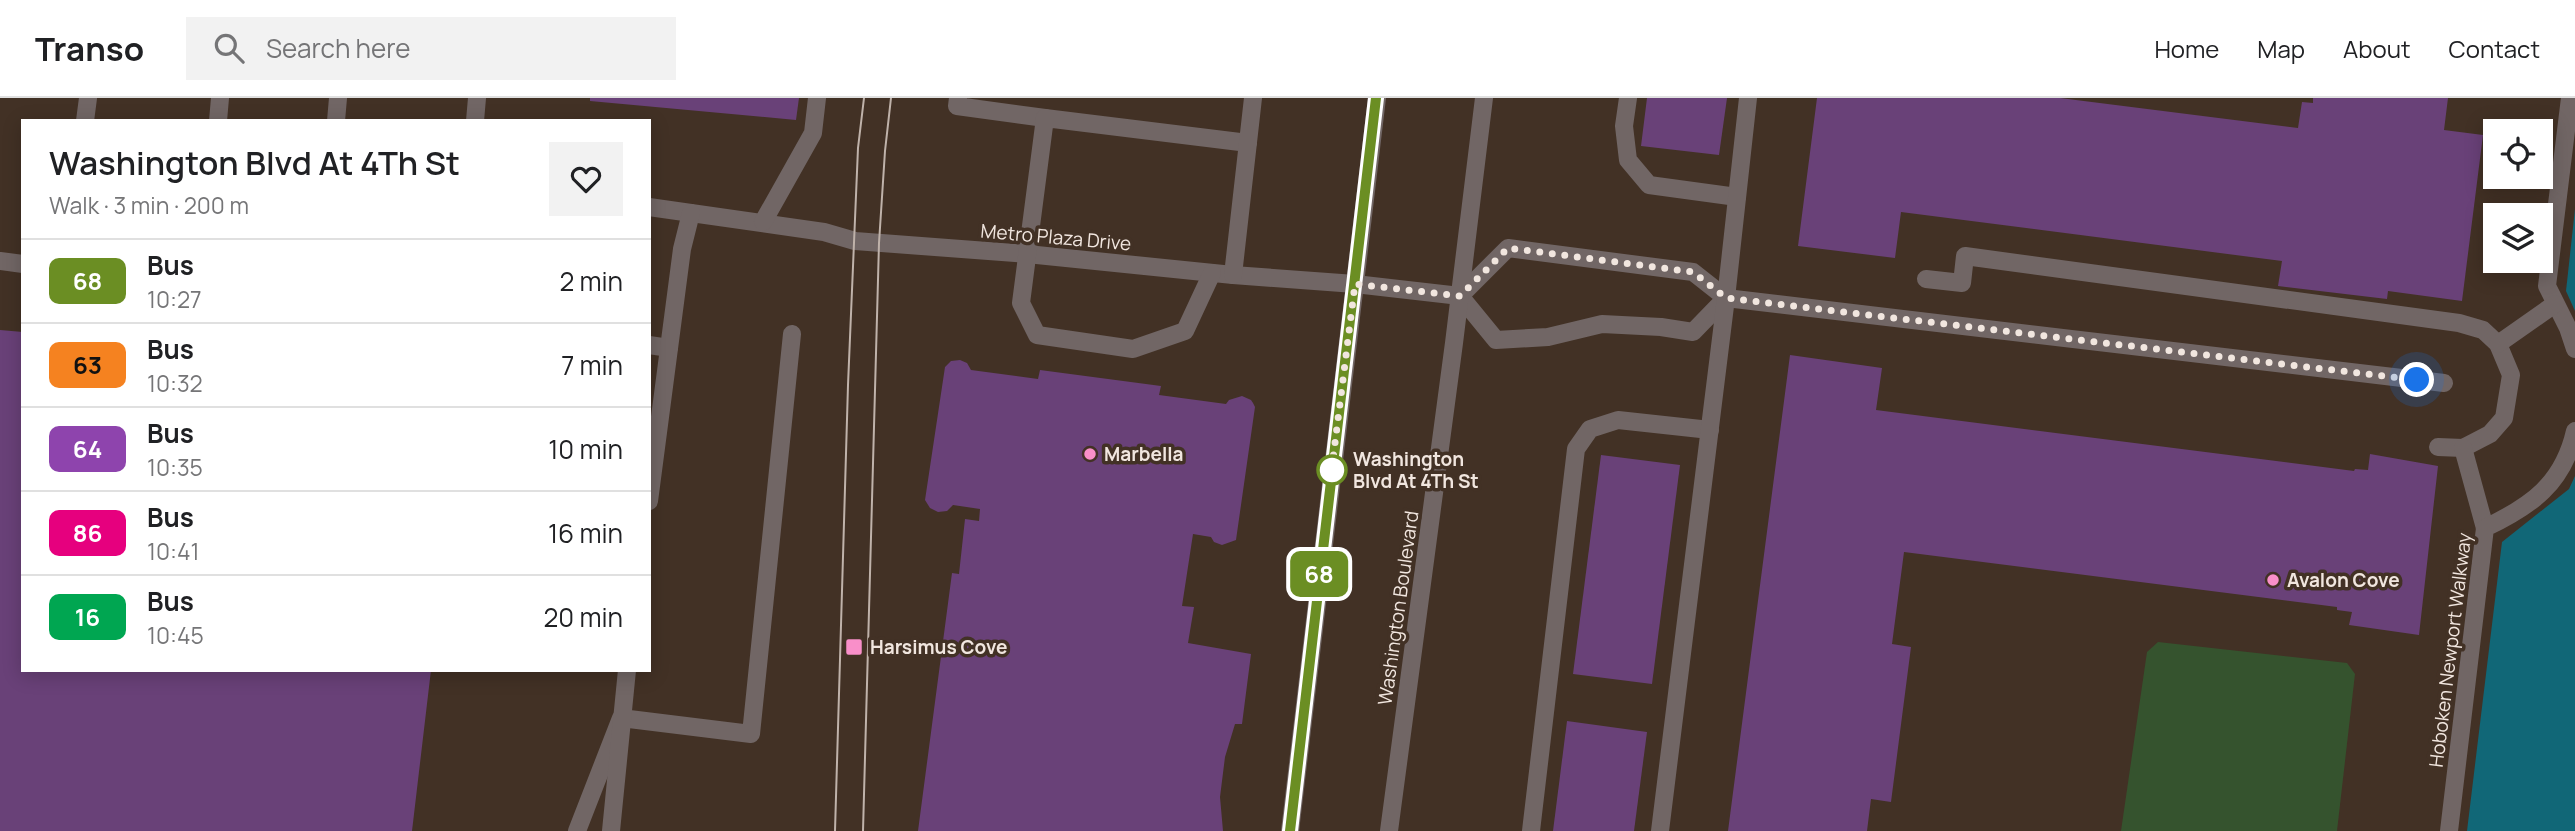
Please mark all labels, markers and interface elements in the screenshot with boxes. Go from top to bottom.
search box [186,17,676,80]
text: Transo [35,26,144,71]
icon: search [210,29,248,67]
text: Search here [266,30,411,66]
text: Home [2154,32,2219,65]
text: Map [2257,32,2305,65]
text: About [2343,32,2411,65]
text: Contact [2449,32,2540,65]
map controls [2483,119,2553,273]
button: locate [2483,119,2553,189]
text: Washington Blvd At 4Th St [49,140,460,185]
button: heart [549,142,623,216]
text: Walk · 3 min · 200 m [49,189,249,221]
button: layers [2483,203,2553,273]
street label: Metro Plaza Drive [980,217,1132,257]
text: Bus [147,247,194,283]
text: 2 min [559,263,623,299]
text: 68 [73,264,102,297]
text: 10:27 [147,283,202,315]
text: Bus [147,331,194,367]
text: 7 min [561,347,623,383]
text: 63 [73,348,102,381]
your location [2399,362,2434,397]
text: 10:32 [147,367,203,399]
text: Bus [147,415,194,451]
text: 10 min [548,431,623,467]
text: 64 [73,432,102,465]
place label: Marbella [1104,441,1184,467]
marker: Marbella [1082,446,1098,462]
place label: Washington Blvd At 4Th St [1353,446,1479,494]
text: 10:35 [147,451,203,483]
marker: Washington Blvd At 4Th St [1317,455,1347,485]
text: Bus [147,499,194,535]
street label: Washington Boulevard [1371,509,1425,707]
text: 16 min [548,515,623,551]
text: 86 [73,516,102,549]
street label: Hoboken Newport Walkway [2423,531,2477,769]
text: 10:41 [147,535,199,567]
line badge: 68 [1288,551,1350,597]
text: 68 [1304,557,1334,590]
place label: Avalon Cove [2287,567,2400,593]
marker: Avalon Cove [2265,572,2281,588]
text: Bus [147,583,194,619]
text: 20 min [544,599,623,635]
text: 16 [75,600,100,633]
text: 10:45 [147,619,204,651]
place label: Harsimus Cove [870,634,1008,660]
marker: Harsimus Cove [844,637,864,657]

